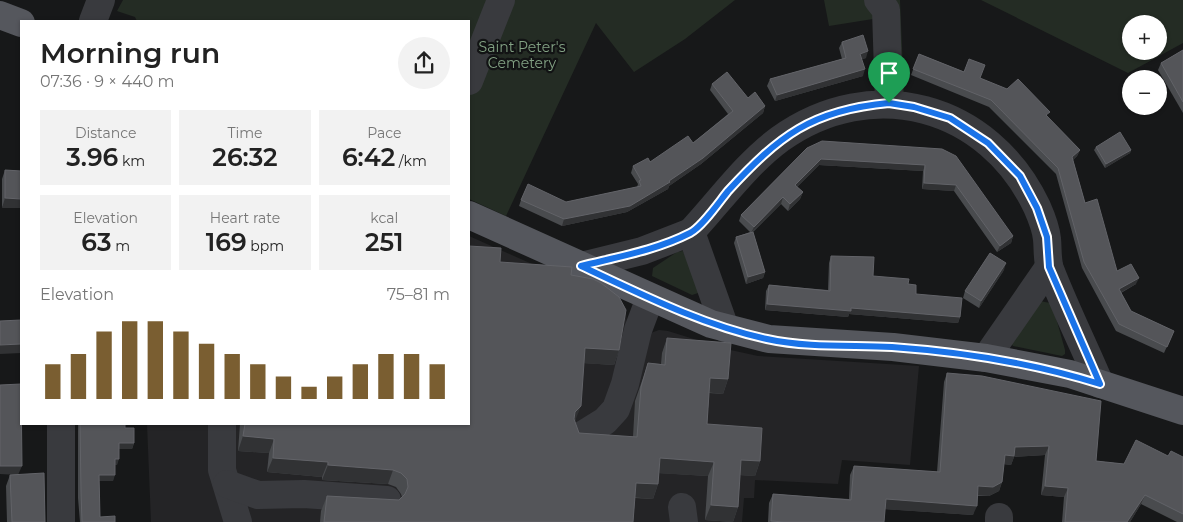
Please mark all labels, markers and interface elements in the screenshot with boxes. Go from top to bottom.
map controls [1122,15,1167,115]
button: + [1122,15,1167,60]
text: Morning run [40,36,220,70]
button: share [398,37,450,89]
park label: Saint Peter's Cemetery [479,38,566,72]
pin [868,52,910,103]
icon: arrive [875,59,903,87]
button: − [1122,70,1167,115]
text: 07:36 · 9 × 440 m [40,72,174,91]
text: Distance [75,124,136,142]
text: Time [227,124,263,142]
text: Pace [367,124,401,142]
text: 3.96 [66,142,118,172]
text: 26:32 [212,142,278,172]
text: 6:42 [342,142,395,172]
text: km [118,152,145,170]
text: /km [395,152,427,170]
text: Elevation [73,209,138,227]
text: Heart rate [210,209,280,227]
text: kcal [370,209,398,227]
text: 63 [81,227,112,257]
text: 169 [206,227,247,257]
text: 251 [365,227,404,257]
text: m [112,237,130,255]
text: bpm [247,237,284,255]
text: Elevation [40,285,114,304]
text: 75–81 m [387,285,450,304]

